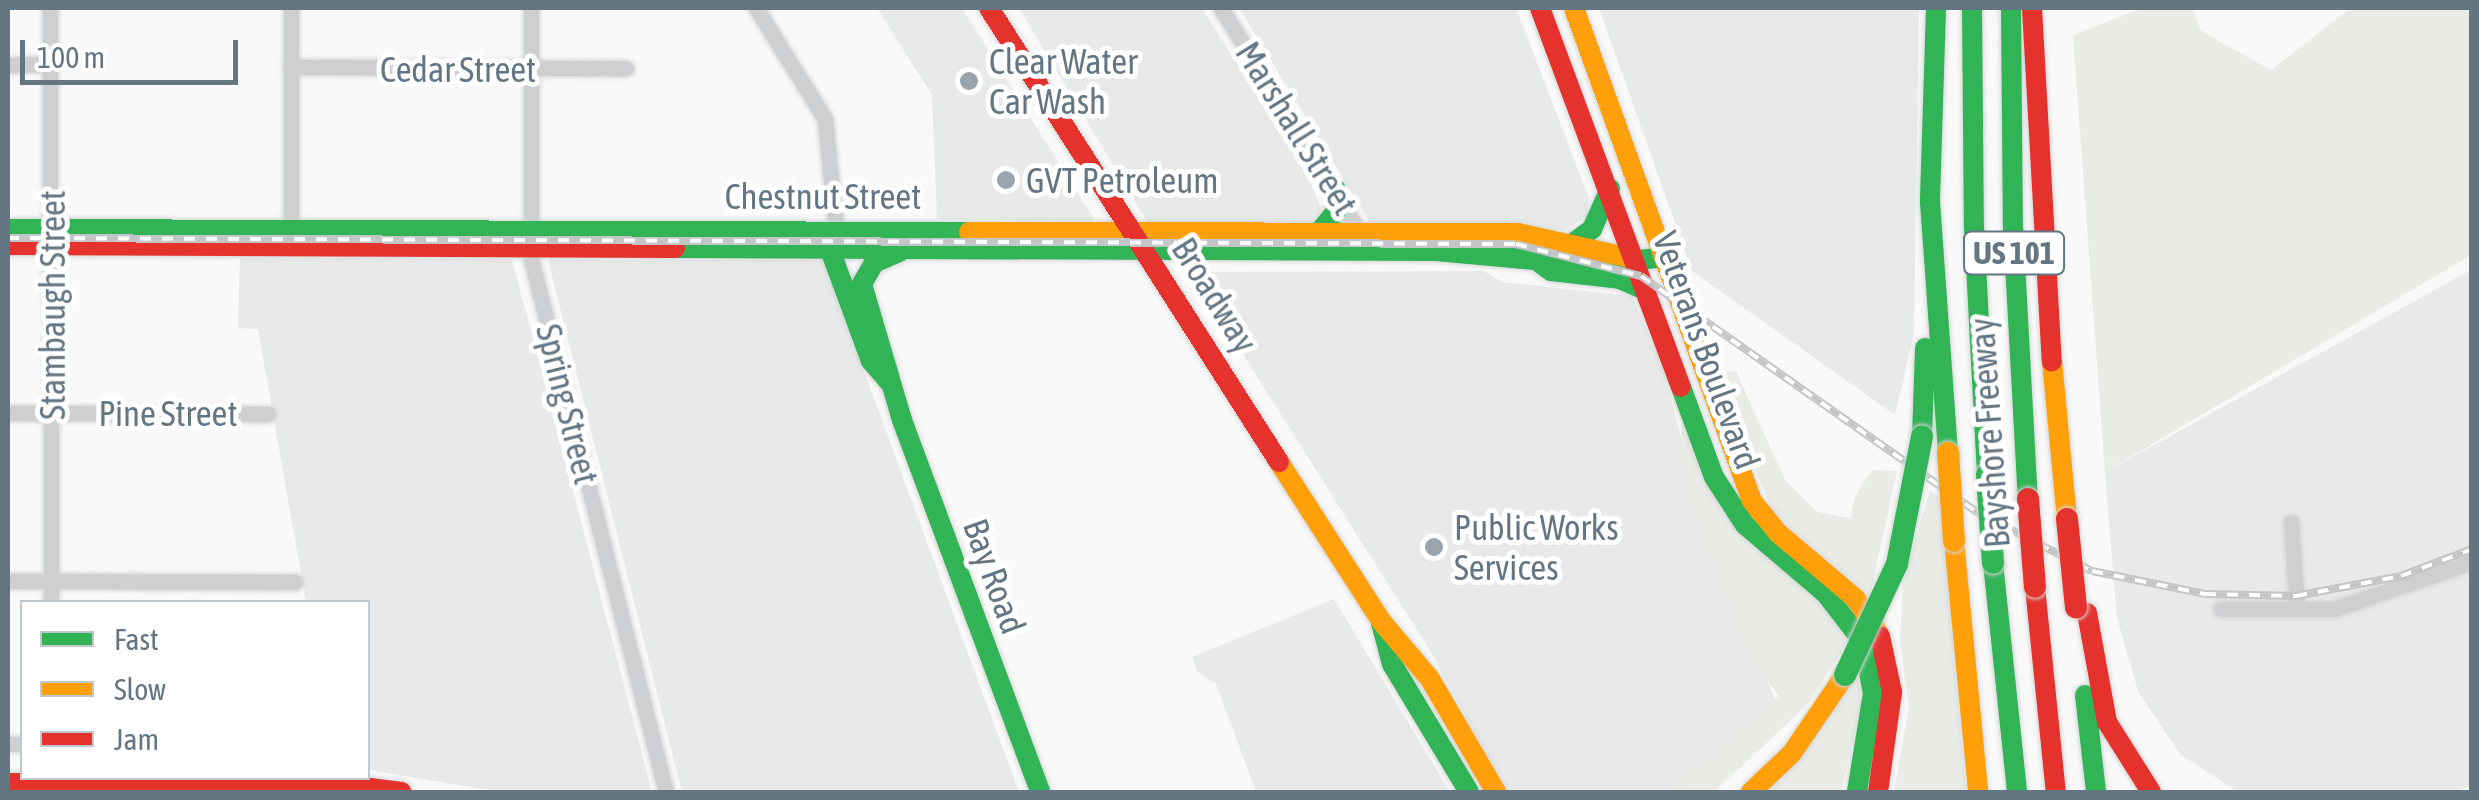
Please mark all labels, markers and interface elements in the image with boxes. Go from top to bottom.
scale bar [25,20,242,82]
street label: Marshall Street [1227,34,1367,222]
text: 100 m [37,40,105,74]
place label: Clear Water Car Wash [989,40,1138,122]
street label: Cedar Street [380,48,536,90]
marker: Clear Water Car Wash [958,70,980,92]
place label: GVT Petroleum [1026,159,1218,201]
marker: GVT Petroleum [995,169,1017,191]
street label: Chestnut Street [725,175,921,217]
street label: Stambaugh Street [31,190,73,420]
street label: Veterans Boulevard [1645,226,1769,474]
road number: US 101 [1962,226,2066,280]
street label: Broadway [1163,230,1267,360]
street label: Bayshore Freeway [1960,317,2018,549]
street label: Spring Street [528,320,608,488]
street label: Pine Street [99,392,237,434]
place label: Public Works Services [1454,506,1619,588]
street label: Bay Road [955,513,1035,639]
marker: Public Works Services [1423,536,1445,558]
legend [20,600,370,780]
text: Fast [114,622,159,656]
text: Slow [114,672,166,706]
text: Jam [114,722,159,756]

